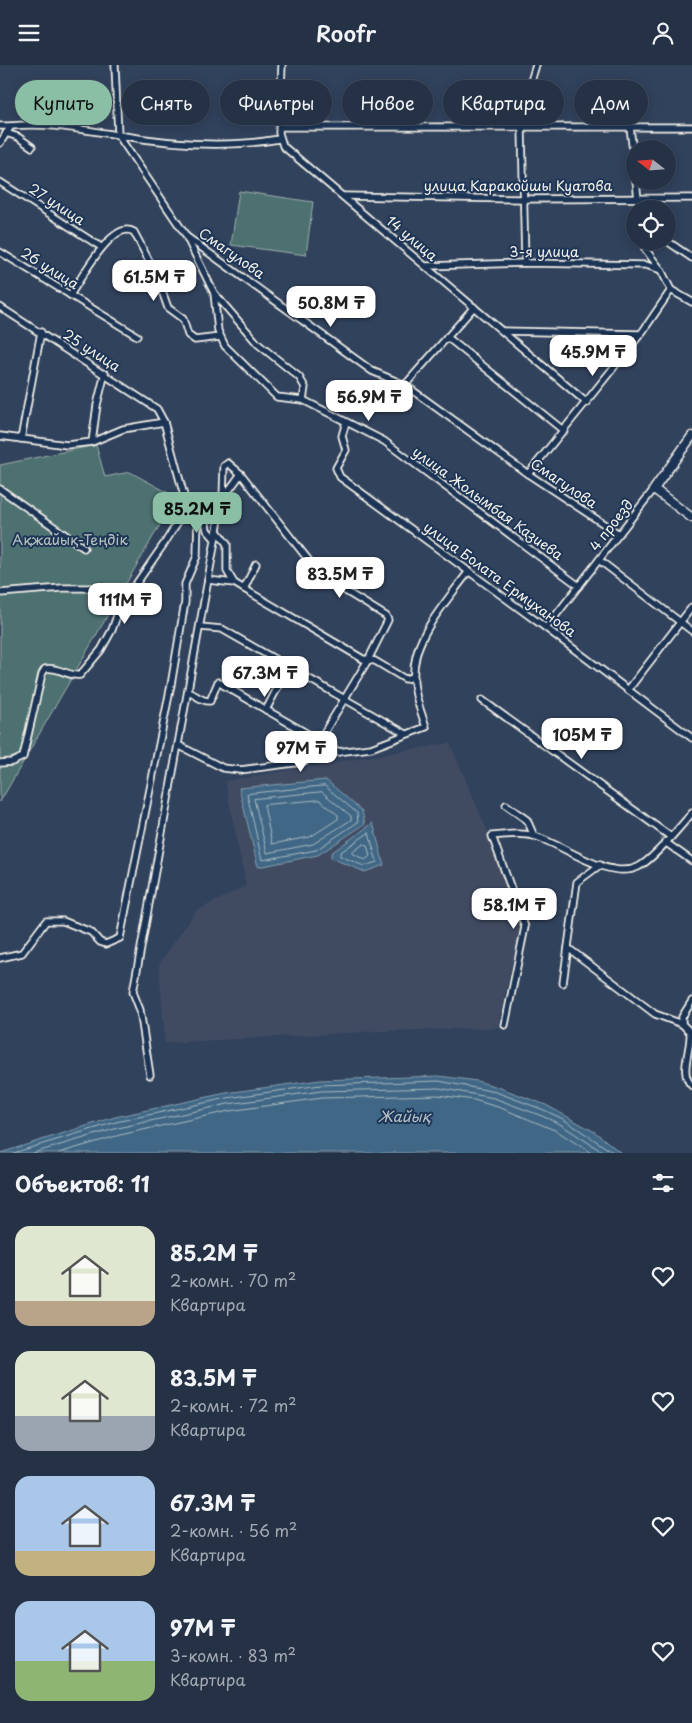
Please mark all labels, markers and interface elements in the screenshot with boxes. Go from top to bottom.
text: Roofr [316,16,376,49]
icon: menu [15,19,43,47]
icon: person [649,19,677,47]
chip: Купить [15,80,112,125]
chip: Снять [122,80,210,125]
chip: Фильтры [220,80,332,125]
chip: Новое [342,80,433,125]
chip: Квартира [443,80,564,125]
chip: Дом [574,80,648,125]
north arrow [626,140,676,190]
map controls [626,140,676,250]
street label: улица Каракойшы Куатова [424,175,612,196]
street label: 27 улица [25,178,89,230]
button: locate [626,200,676,250]
street label: 14 улица [382,210,442,266]
street label: Смагулова [195,222,270,284]
street label: 3-я улица [509,241,579,262]
street label: 26 улица [17,242,83,294]
pin: 61.5M ₸ [108,259,200,302]
text: 61.5M ₸ [123,264,185,288]
pin: 50.8M ₸ [285,285,377,328]
text: 50.8M ₸ [297,290,365,314]
street label: 25 улица [59,324,125,377]
pin: 45.9M ₸ [547,335,639,377]
text: 45.9M ₸ [561,339,625,363]
pin: 56.9M ₸ [323,379,415,422]
text: 56.9M ₸ [337,384,401,408]
street label: улица Жолымбая Казиева [408,441,568,565]
street label: Смагулова [526,453,602,513]
pin: 85.2M ₸ [151,491,243,534]
street label: 4 проезд [584,495,638,555]
text: 85.2M ₸ [164,496,230,520]
street label: улица Болата Ермуханова [419,516,581,642]
park label: Ақжайық-Теңдік [12,529,128,550]
pin: 83.5M ₸ [294,557,386,599]
text: 83.5M ₸ [307,561,373,585]
pin: 111M ₸ [84,583,166,625]
text: 111M ₸ [99,587,151,611]
pin: 67.3M ₸ [219,655,311,698]
text: 67.3M ₸ [233,660,297,684]
pin: 105M ₸ [541,717,623,760]
text: 105M ₸ [553,722,611,746]
pin: 97M ₸ [266,731,336,773]
text: 97M ₸ [276,735,326,759]
pin: 58.1M ₸ [468,887,560,930]
text: 58.1M ₸ [483,892,545,916]
water label: Жайық [378,1104,432,1127]
text: Объектов: 11 [15,1167,150,1199]
icon: filters [649,1169,677,1197]
text: 85.2M ₸ [170,1236,257,1268]
icon: home [55,1246,115,1306]
icon: heart [649,1262,677,1290]
text: 2-комн. · 70 m² [170,1268,296,1292]
text: Квартира [170,1292,245,1316]
text: 83.5M ₸ [170,1361,256,1393]
icon: home [55,1371,115,1431]
icon: heart [649,1387,677,1415]
text: 2-комн. · 72 m² [170,1393,297,1417]
text: Квартира [170,1417,245,1441]
text: 67.3M ₸ [170,1486,255,1518]
icon: home [55,1496,115,1556]
icon: heart [649,1512,677,1540]
text: 2-комн. · 56 m² [170,1518,297,1542]
text: Квартира [170,1542,245,1566]
text: 97M ₸ [170,1611,235,1643]
icon: home [55,1621,115,1681]
icon: heart [649,1637,677,1665]
text: 3-комн. · 83 m² [170,1643,296,1667]
text: Квартира [170,1667,245,1691]

